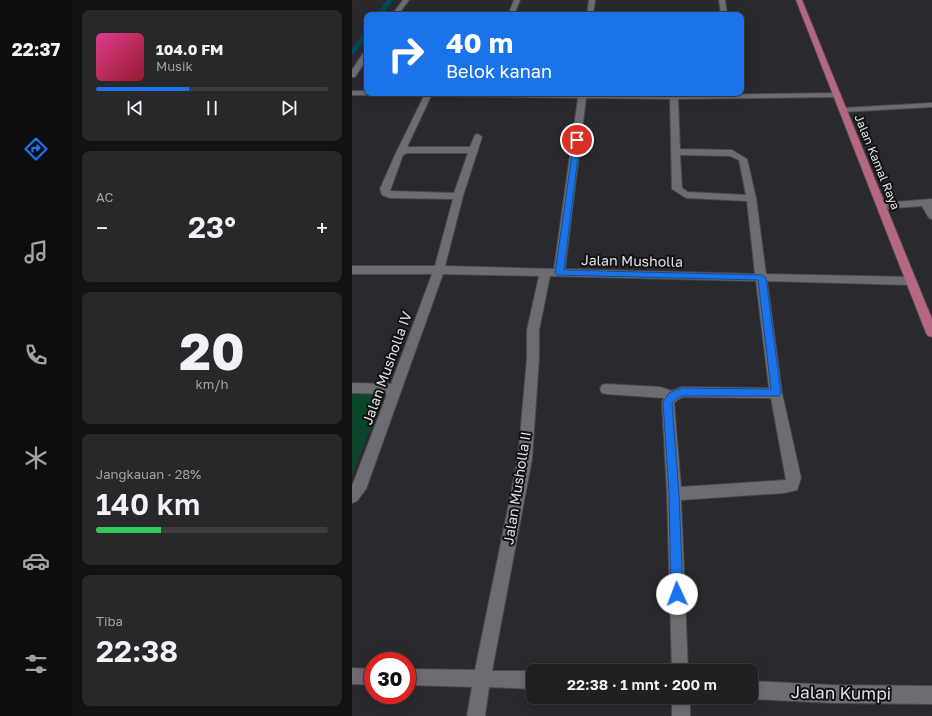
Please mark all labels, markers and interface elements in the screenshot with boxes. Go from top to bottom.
text: 40 m [446,26,513,59]
icon: right [380,28,432,80]
text: 22:37 [12,38,60,60]
text: 104.0 FM [156,40,223,58]
text: Musik [156,58,193,74]
text: Belok kanan [446,60,552,82]
icon: previous [124,97,146,119]
icon: pause [201,97,223,119]
icon: next [278,97,300,119]
street label: Jalan Kamal Raya [852,112,903,212]
pin [560,123,594,157]
icon: arrive [566,129,588,151]
icon: directions [22,135,50,163]
text: AC [96,189,113,205]
text: 23° [188,209,236,245]
text: − [96,214,108,241]
text: + [316,214,328,241]
icon: music [22,238,50,266]
street label: Jalan Musholla [581,251,683,270]
street label: Jalan Musholla IV [358,308,415,427]
text: 20 [179,319,245,381]
icon: phone [22,341,50,369]
text: km/h [195,376,229,392]
street label: Jalan Musholla II [499,430,534,546]
icon: climate [22,444,50,472]
text: Jangkauan · 28% [96,466,201,482]
text: 140 km [96,486,200,522]
icon: car [22,547,50,575]
position arrow [656,573,698,615]
text: Tiba [96,613,123,629]
text: 22:38 [96,633,178,669]
icon: filters [22,650,50,678]
speed limit sign: 30 [364,652,416,704]
text: 22:38 · 1 mnt · 200 m [567,675,717,693]
street label: Jalan Kumpi [791,681,891,704]

